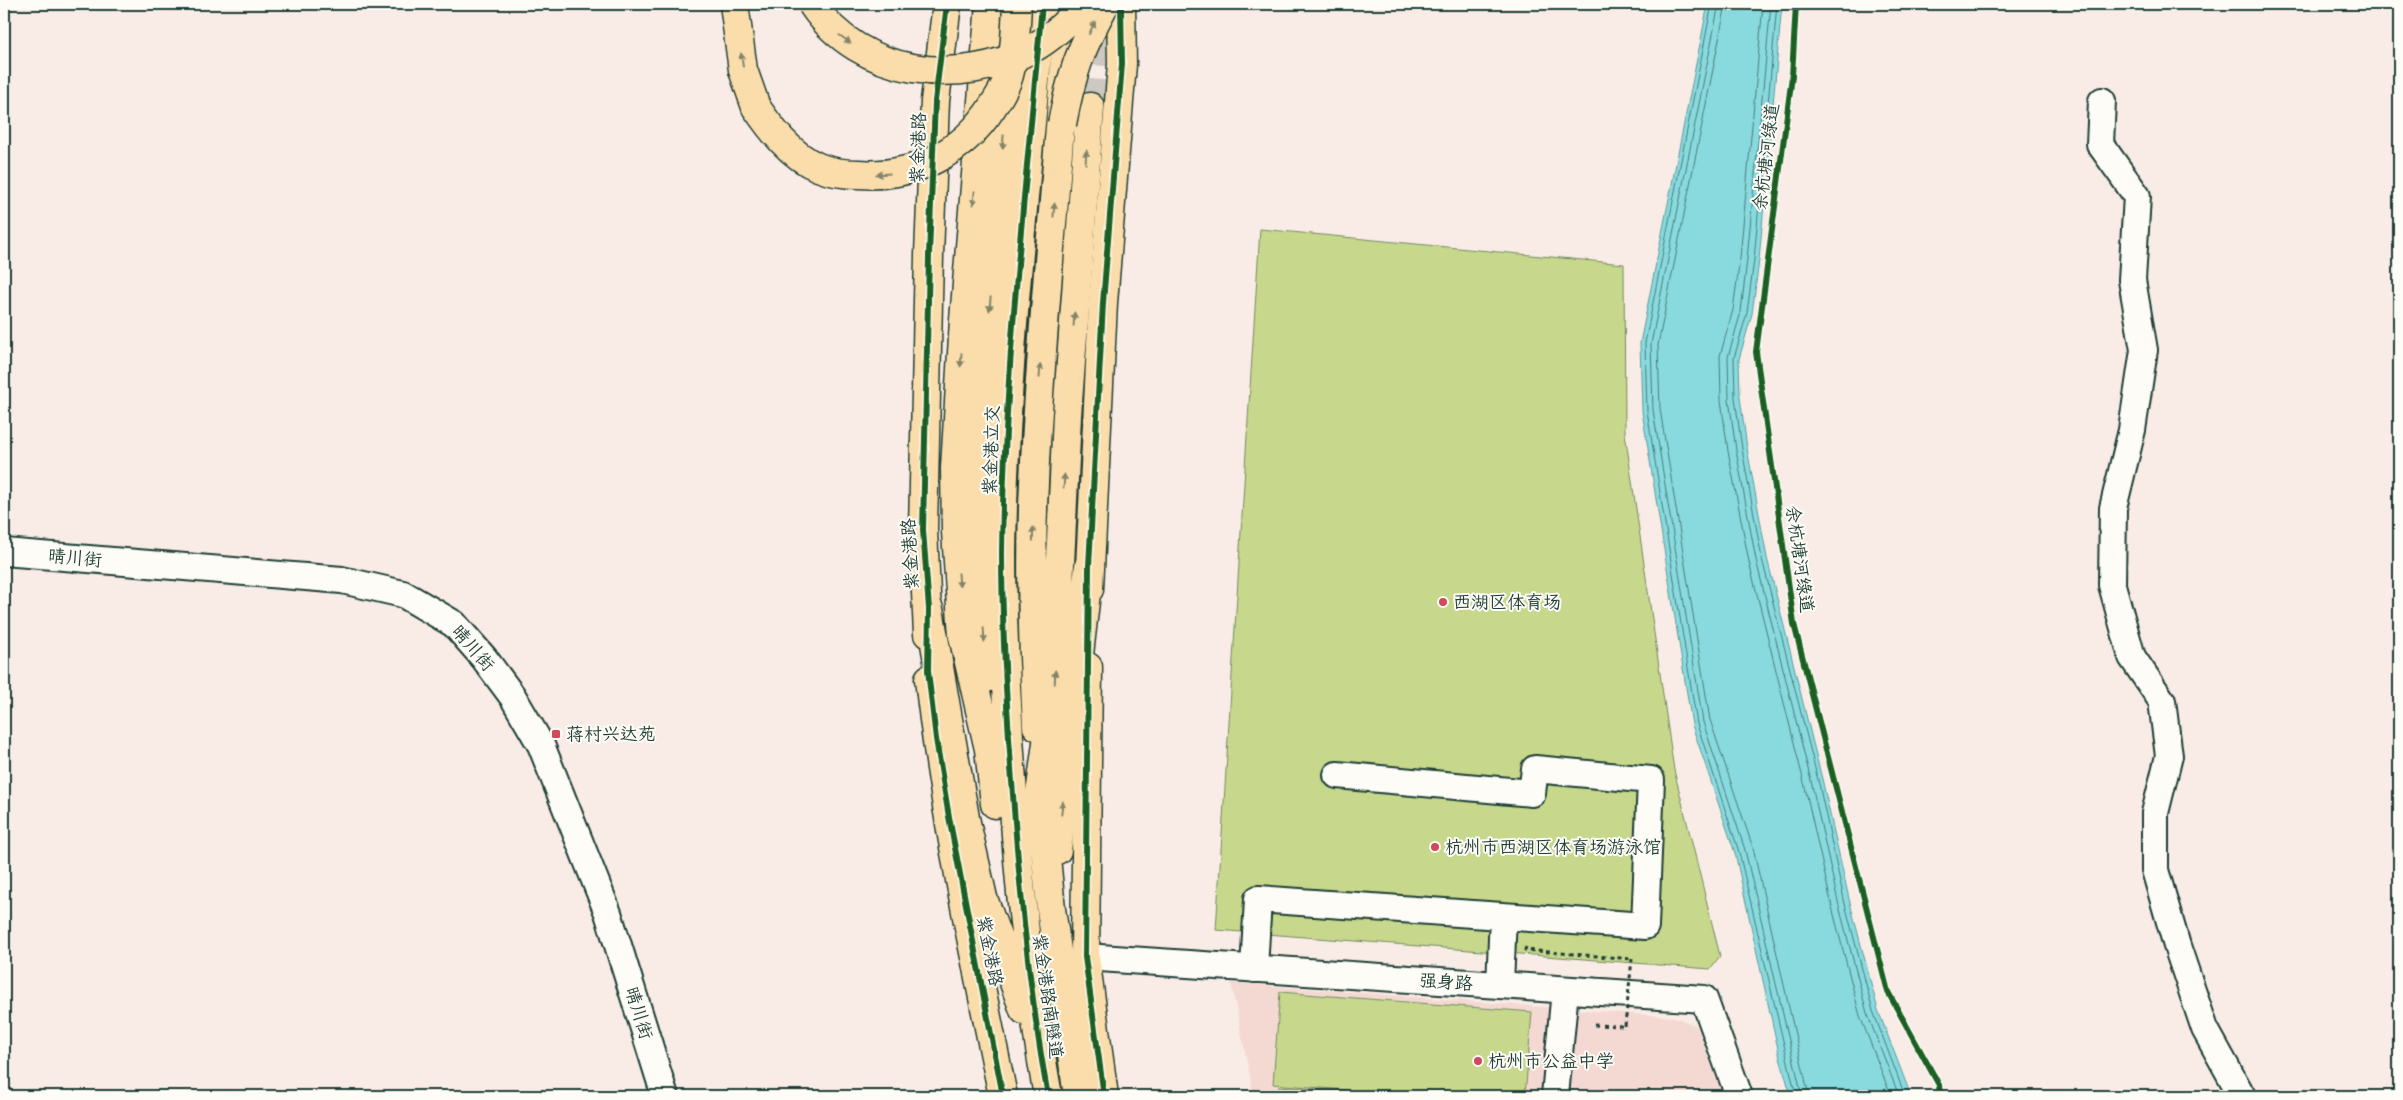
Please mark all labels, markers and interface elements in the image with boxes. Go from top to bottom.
one-way arrow [1088,21,1096,36]
one-way arrow [838,34,852,44]
one-way arrow [737,52,745,68]
street label: 余杭塘河绿道 [1745,102,1784,212]
street label: 紫金港路 [902,111,931,184]
one-way arrow [999,134,1007,150]
one-way arrow [1082,149,1090,165]
one-way arrow [875,171,891,179]
one-way arrow [970,191,978,207]
one-way arrow [1050,201,1058,217]
one-way arrow [985,296,993,312]
one-way arrow [1070,311,1078,327]
one-way arrow [957,352,965,368]
one-way arrow [1037,363,1045,379]
street label: 紫金港立交 [974,405,1005,495]
one-way arrow [1060,473,1068,489]
street label: 余杭塘河绿道 [1781,503,1822,614]
street label: 紫金港路 [893,517,924,591]
one-way arrow [1029,525,1037,541]
street label: 晴川街 [47,541,103,572]
one-way arrow [956,573,964,589]
place label: 西湖区体育场 [1453,587,1561,614]
marker: 西湖区体育场 [1437,596,1449,608]
street label: 晴川街 [446,618,502,676]
one-way arrow [980,628,988,644]
one-way arrow [1051,669,1059,685]
place label: 蒋村兴达苑 [566,719,656,746]
marker: 蒋村兴达苑 [550,728,562,740]
one-way arrow [1058,800,1066,816]
place label: 杭州市西湖区体育场游泳馆 [1445,832,1661,859]
marker: 杭州市西湖区体育场游泳馆 [1429,841,1441,853]
street label: 紫金港路 [971,913,1012,989]
street label: 紫金港路南隧道 [1027,932,1072,1060]
street label: 强身路 [1418,965,1474,996]
street label: 晴川街 [620,983,661,1042]
place label: 杭州市公益中学 [1488,1046,1614,1073]
marker: 杭州市公益中学 [1472,1055,1484,1067]

